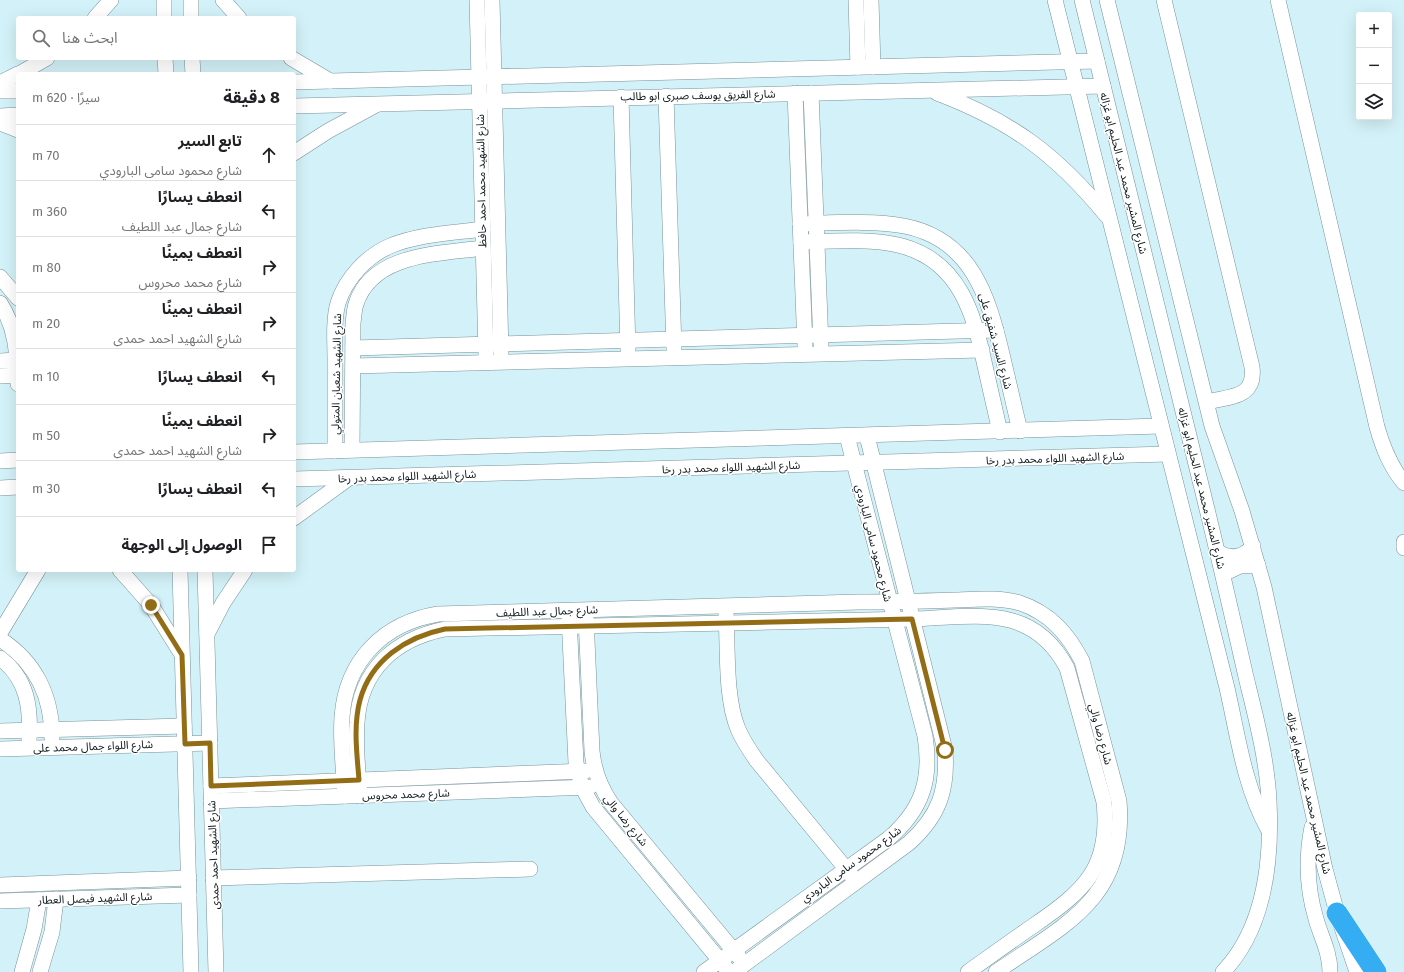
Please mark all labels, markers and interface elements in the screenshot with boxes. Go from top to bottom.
map controls [1356,12,1392,120]
button: + [1356,12,1392,48]
search box [16,16,296,60]
icon: search [30,27,52,49]
text: ابحث هنا [62,29,118,47]
button: − [1356,48,1392,84]
button: layers [1356,84,1392,120]
text: 8 دقيقة [223,87,280,108]
street label: شارع الفريق يوسف صبرى ابو طالب [620,88,776,104]
text: سيرًا · 620 m [32,90,100,105]
street label: شارع المشير محمد عبد الحليم ابو غزاله [1095,91,1150,256]
street label: شارع الشهيد محمد احمد حافظ [474,114,490,248]
text: تابع السير [178,132,242,150]
icon: ahead [258,144,280,166]
text: 70 m [32,148,59,163]
text: شارع محمود سامى البارودي [100,163,242,178]
text: انعطف يسارًا [158,188,242,206]
icon: left [258,200,280,222]
text: 360 m [32,204,67,219]
text: شارع جمال عبد اللطيف [122,219,242,234]
text: انعطف يمينًا [162,244,242,262]
icon: right [258,256,280,278]
text: 80 m [32,260,61,275]
text: شارع محمد محروس [138,275,242,290]
street label: شارع السيد شفيق على [975,292,1015,391]
text: انعطف يمينًا [162,300,242,318]
icon: right [258,312,280,334]
street label: شارع الشهيد شعبان المتولي [329,313,347,435]
text: 20 m [32,316,60,331]
text: شارع الشهيد احمد حمدى [113,331,242,346]
icon: left [258,366,280,388]
text: انعطف يسارًا [158,368,242,386]
text: 10 m [32,369,60,384]
street label: شارع المشير محمد عبد الحليم ابو غزاله [1173,406,1228,571]
text: انعطف يمينًا [162,412,242,430]
icon: right [258,424,280,446]
text: 50 m [32,428,60,443]
text: شارع الشهيد احمد حمدى [113,443,242,458]
street label: شارع الشهيد اللواء محمد بدر رخا [986,450,1125,468]
street label: شارع الشهيد اللواء محمد بدر رخا [662,459,801,477]
street label: شارع الشهيد اللواء محمد بدر رخا [338,468,477,486]
icon: left [258,478,280,500]
text: انعطف يسارًا [158,480,242,498]
text: 30 m [32,481,60,496]
street label: شارع محمود سامى البارودي [850,483,894,604]
icon: arrive [258,534,280,556]
text: الوصول إلى الوجهة [122,536,242,554]
route end [142,596,160,614]
street label: شارع جمال عبد اللطيف [496,603,599,621]
street label: شارع رضا والي [1084,702,1115,767]
street label: شارع المشير محمد عبد الحليم ابو غزاله [1282,711,1334,876]
street label: شارع اللواء جمال محمد على [33,738,154,756]
route start [936,741,954,759]
street label: شارع محمد محروس [362,786,450,804]
street label: شارع رضا والي [599,792,651,851]
street label: شارع الشهيد احمد حمدى [205,800,223,910]
street label: شارع محمود سامى البارودي [799,824,906,907]
street label: شارع الشهيد فيصل العطار [37,890,153,908]

